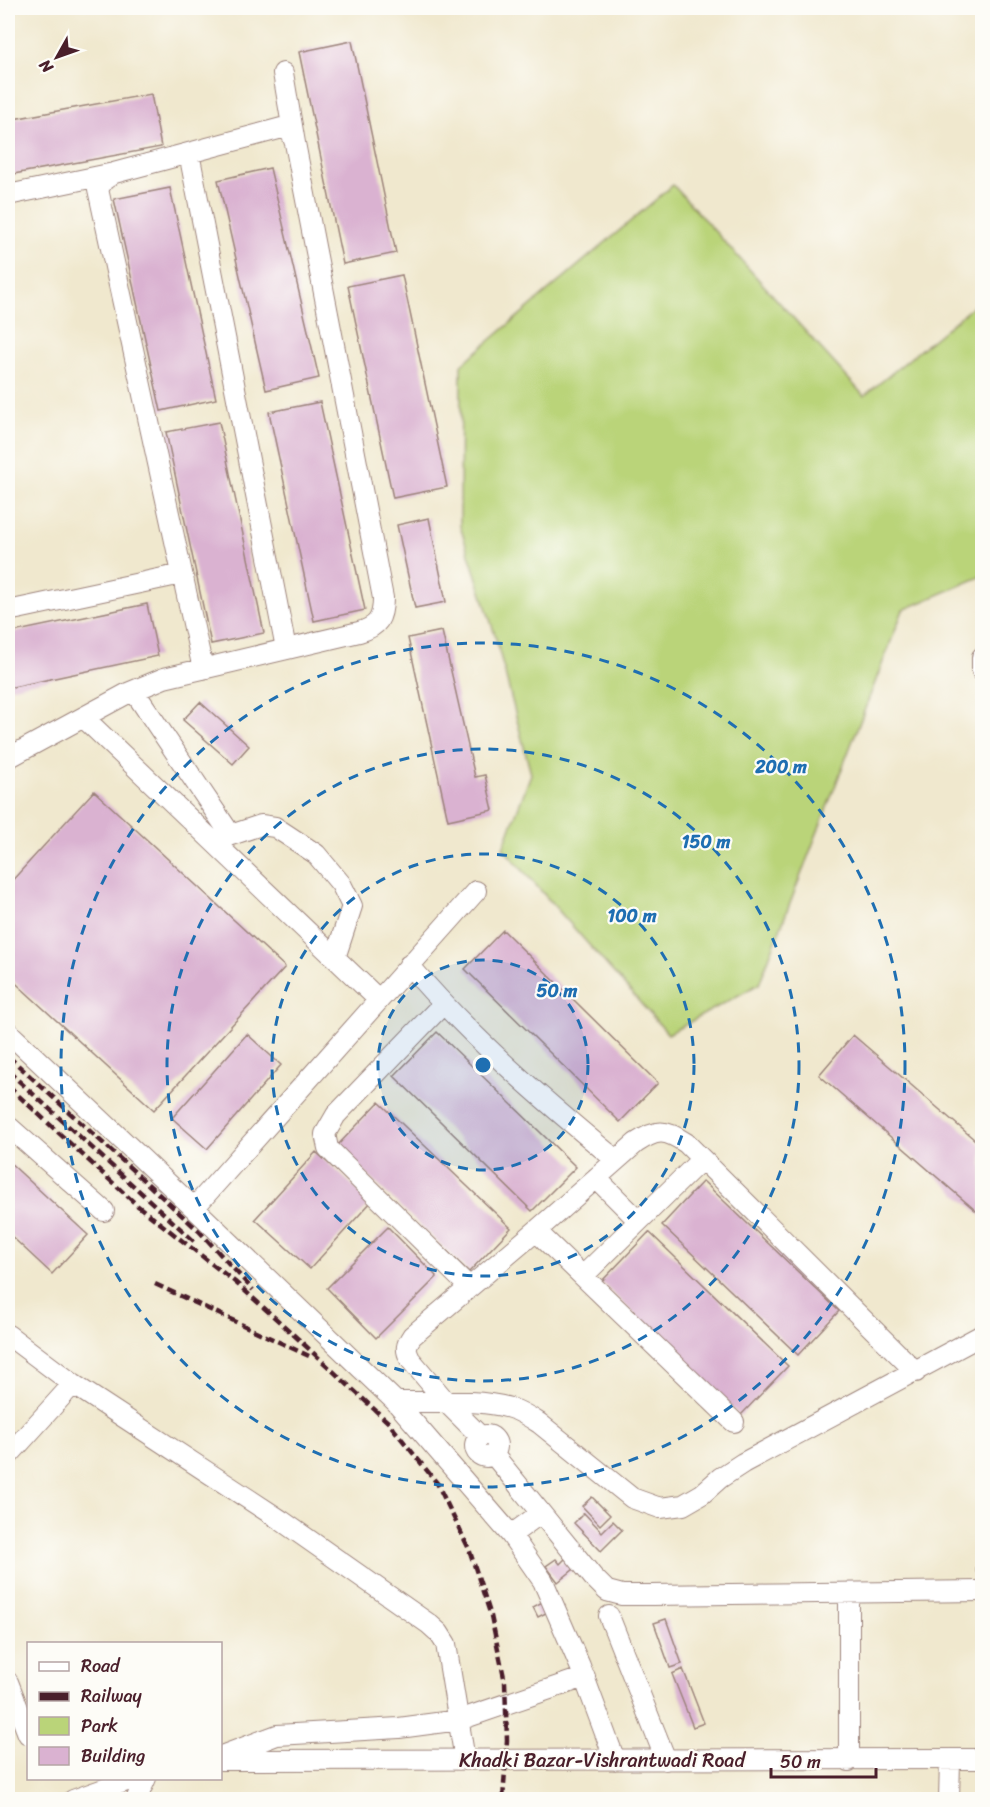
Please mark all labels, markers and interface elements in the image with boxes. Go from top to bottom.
north arrow [27,27,87,87]
text: N [31,52,61,81]
text: 200 m [754,751,807,783]
text: 150 m [682,826,730,858]
text: 100 m [608,900,657,932]
text: 50 m [537,975,578,1007]
centre of rings [473,1055,493,1075]
legend [27,1642,222,1780]
text: Road [81,1650,121,1682]
text: Railway [81,1680,143,1712]
text: Park [81,1710,118,1742]
text: Building [81,1740,145,1772]
scale bar [771,1741,876,1779]
street label: Khadki Bazar-Vishrantwadi Road [459,1743,746,1778]
text: 50 m [780,1746,821,1778]

